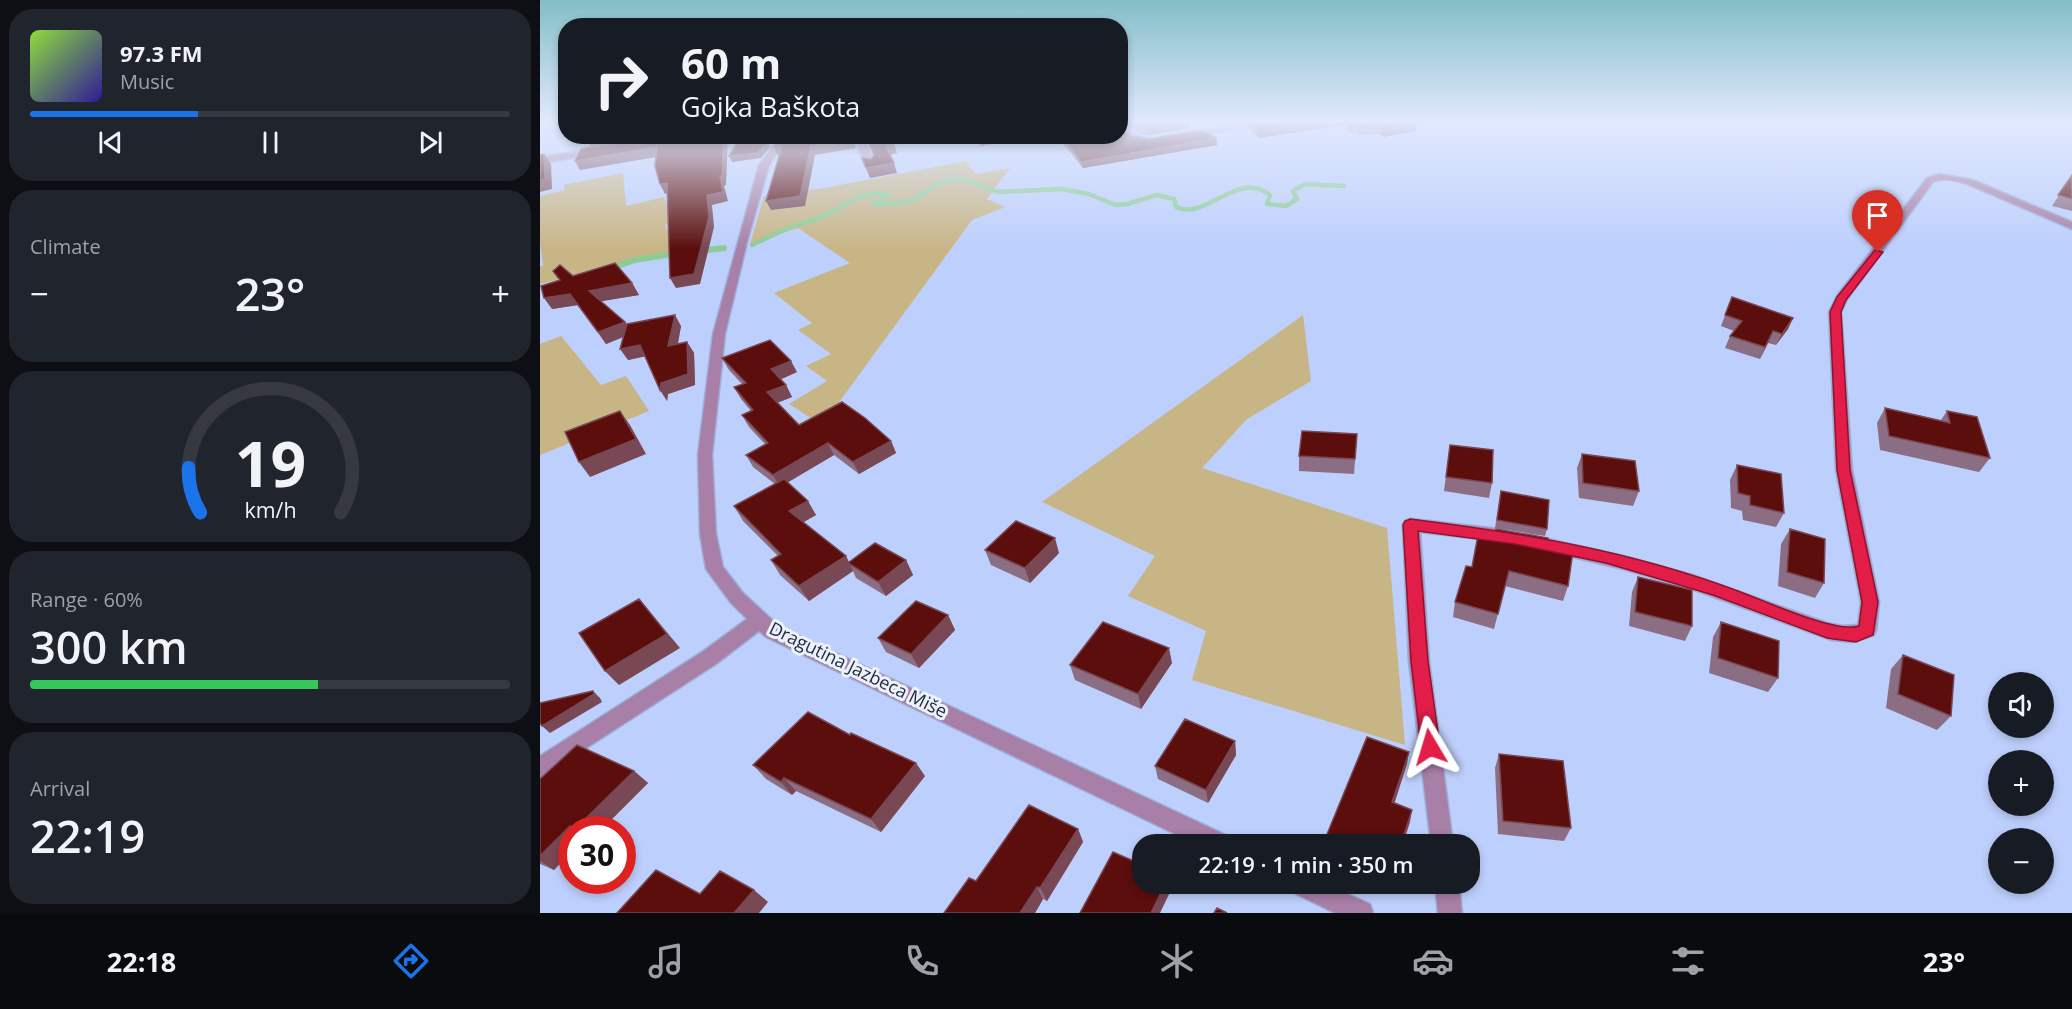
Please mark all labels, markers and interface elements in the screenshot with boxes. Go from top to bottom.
text: 60 m [681,34,781,91]
text: 97.3 FM [120,38,203,68]
icon: right [582,42,660,120]
text: Music [120,68,174,95]
text: Gojka Baškota [681,88,860,125]
icon: previous [94,126,127,159]
icon: pause [254,126,287,159]
icon: next [414,126,447,159]
pin [1852,190,1903,252]
icon: arrive [1861,199,1894,232]
text: Climate [30,233,101,260]
text: 23° [235,263,305,324]
text: − [30,271,49,316]
text: + [491,271,510,316]
text: 19 [234,421,306,506]
text: km/h [244,496,296,525]
text: Range · 60% [30,586,143,613]
text: 300 km [30,616,188,677]
street label: Dragutina Jazbeca Miše [766,616,951,723]
map controls [1988,672,2054,894]
button: sound [1988,672,2054,738]
position arrow [1398,715,1462,779]
button: + [1988,750,2054,816]
text: Arrival [30,775,90,802]
text: 22:19 [30,805,145,866]
speed limit sign: 30 [558,816,636,894]
button: − [1988,828,2054,894]
text: 22:19 · 1 min · 350 m [1198,849,1414,879]
icon: directions [390,940,432,982]
icon: music [645,940,687,982]
icon: phone [901,940,943,982]
icon: climate [1156,940,1198,982]
icon: car [1412,940,1454,982]
icon: filters [1667,940,1709,982]
text: 22:18 [107,943,176,980]
text: 23° [1923,943,1965,980]

